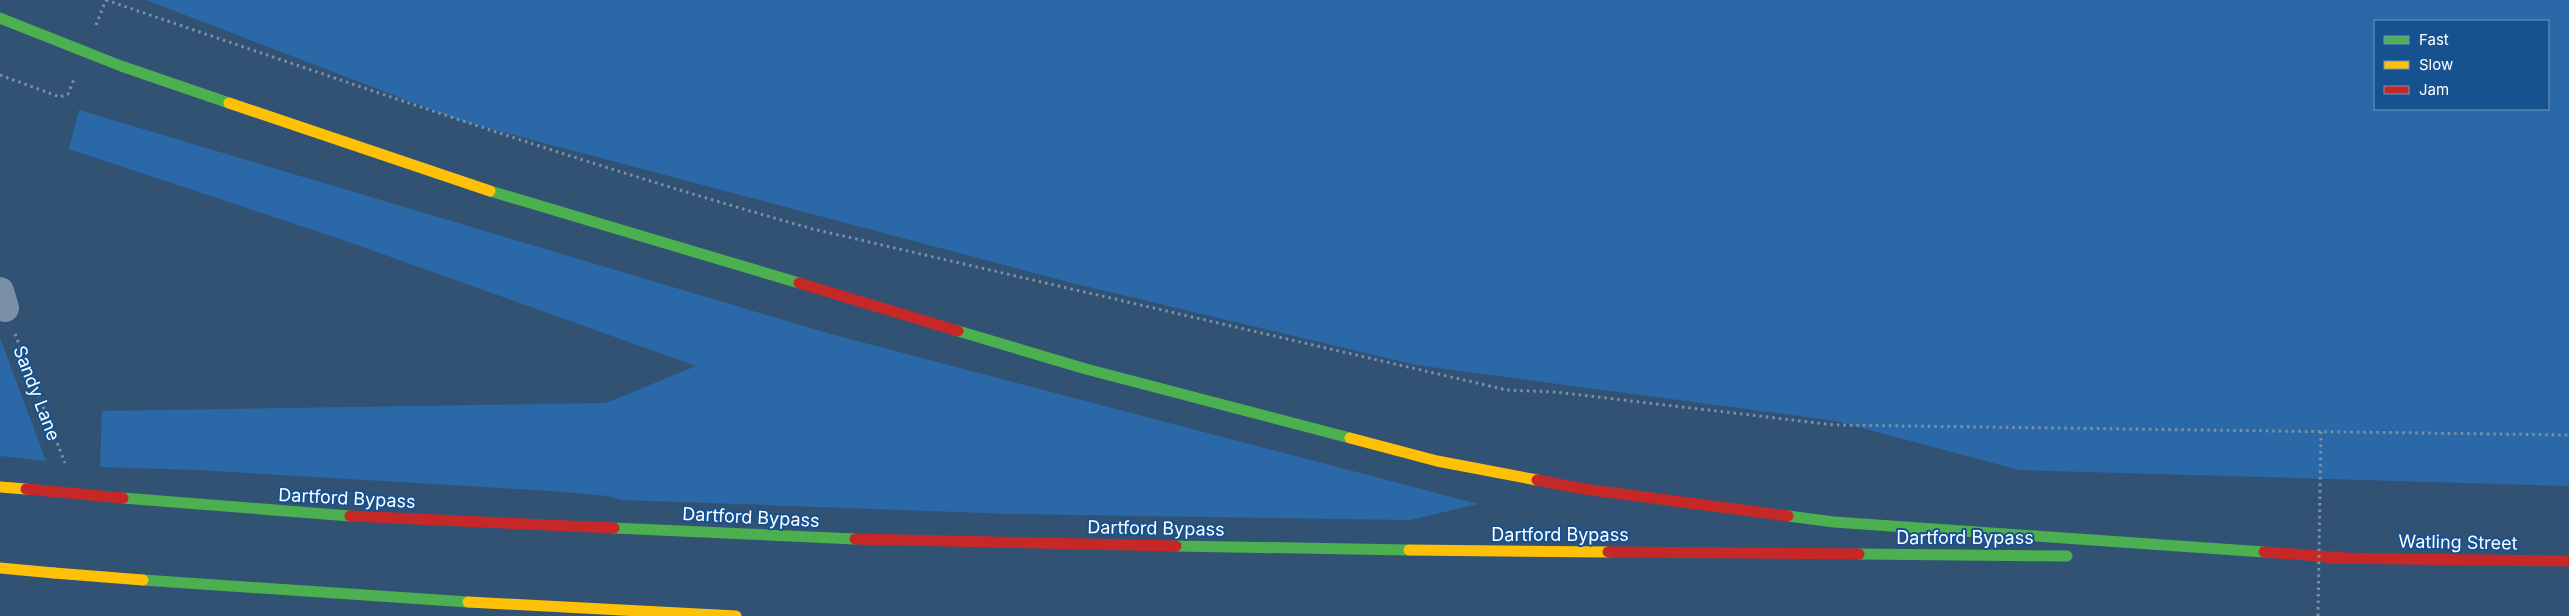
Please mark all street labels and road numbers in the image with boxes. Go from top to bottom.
street label: Sandy Lane [9,343,65,443]
street label: Dartford Bypass [278,484,416,512]
street label: Dartford Bypass [682,503,820,531]
street label: Dartford Bypass [1087,516,1225,540]
street label: Dartford Bypass [1491,524,1629,545]
street label: Dartford Bypass [1896,527,2034,548]
street label: Watling Street [2398,530,2518,554]

